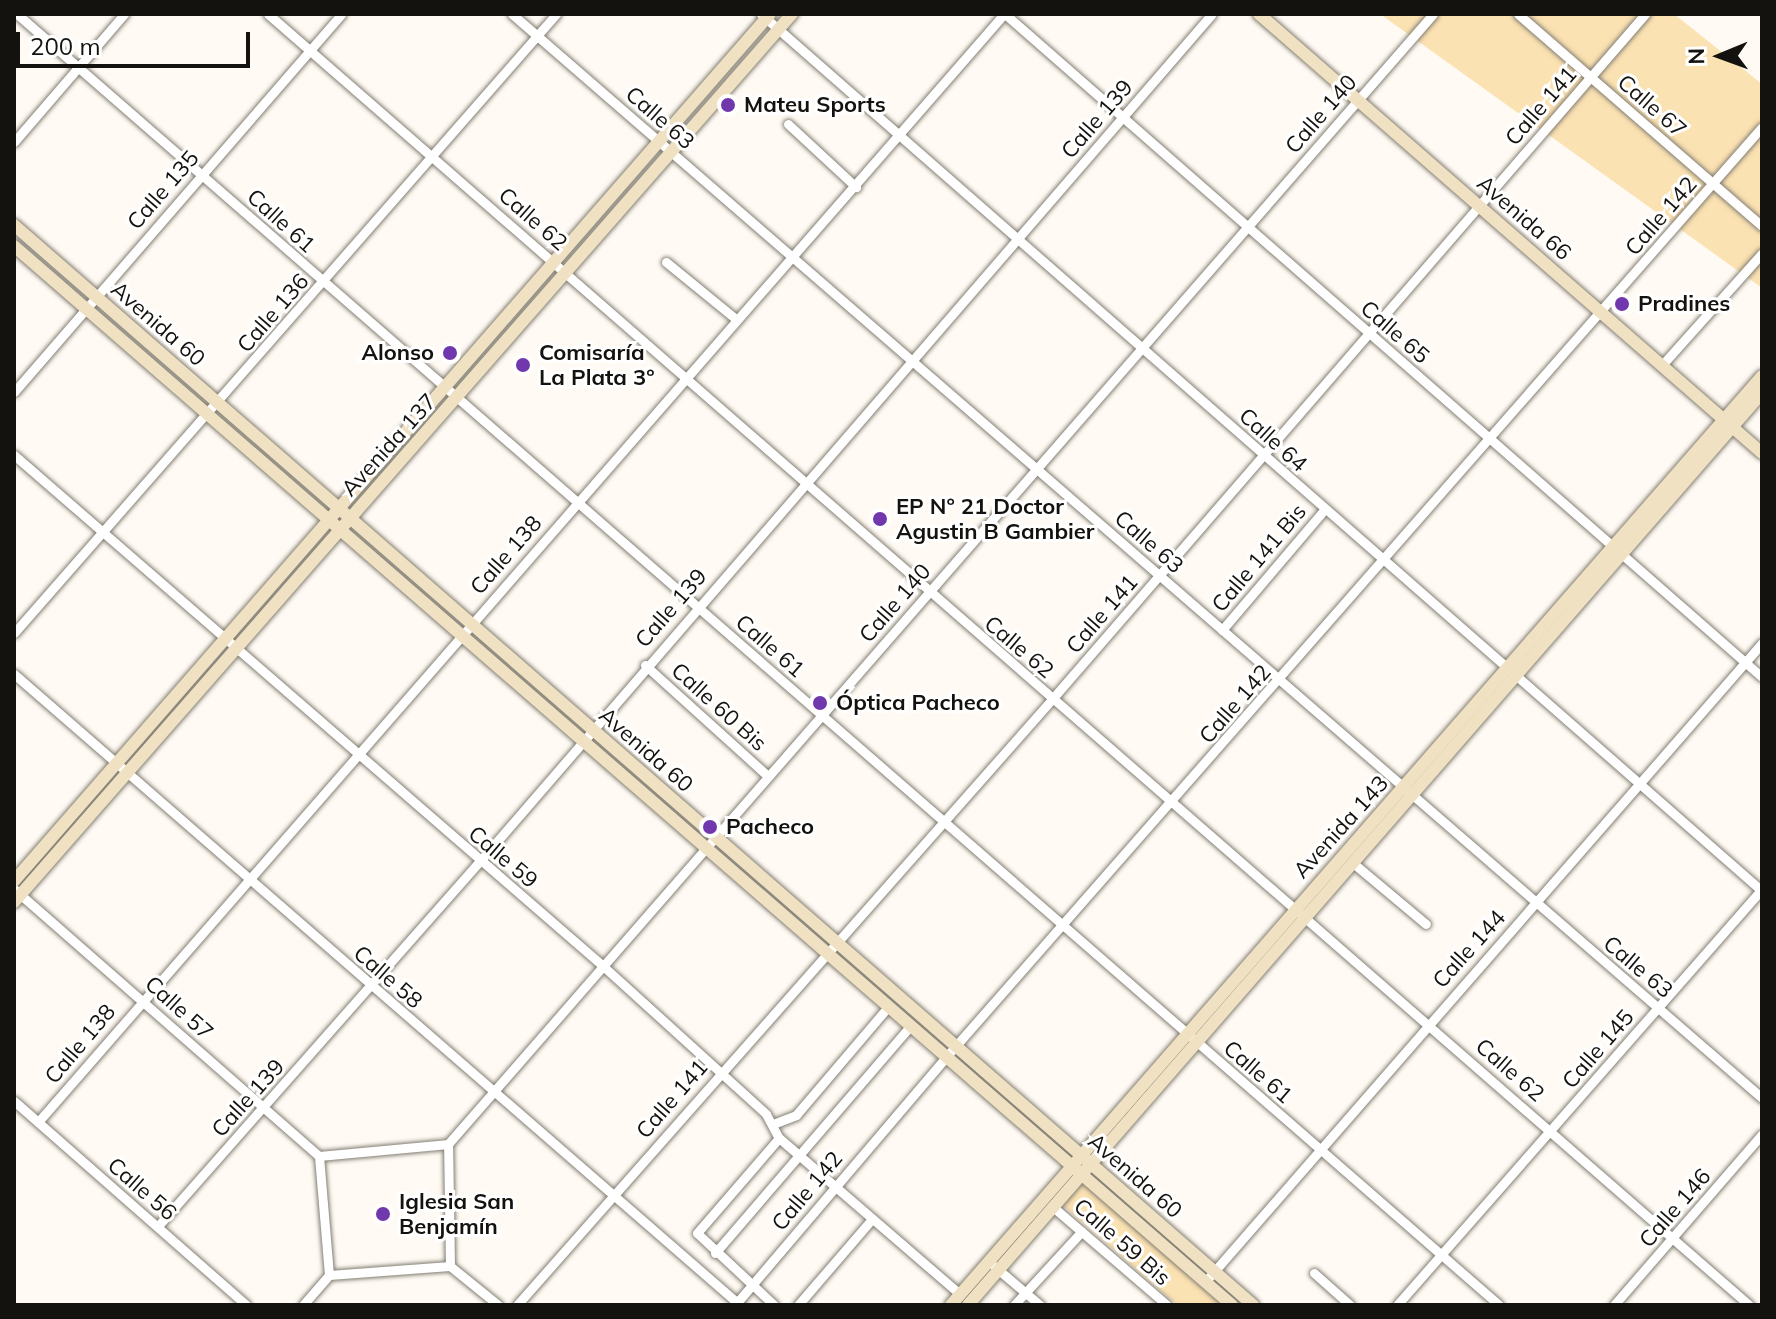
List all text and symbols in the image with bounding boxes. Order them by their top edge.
scale bar [20,16,254,66]
north arrow [1680,16,1760,96]
text: 200 m [30,31,101,61]
text: N [1682,48,1710,65]
street label: Calle 141 [1500,61,1582,151]
street label: Calle 140 [1280,69,1362,159]
street label: Calle 67 [1612,69,1692,143]
street label: Calle 139 [1056,74,1138,164]
street label: Calle 63 [620,81,700,155]
place label: Mateu Sports [744,92,886,118]
marker: Mateu Sports [719,96,737,114]
street label: Calle 135 [122,145,204,235]
street label: Avenida 66 [1472,170,1576,266]
street label: Calle 142 [1620,171,1702,261]
street label: Calle 62 [493,182,573,256]
street label: Calle 61 [242,184,320,258]
street label: Calle 136 [232,268,314,358]
street label: Avenida 60 [106,276,210,372]
place label: Pradines [1638,291,1730,317]
street label: Calle 65 [1355,295,1435,369]
marker: Pradines [1613,295,1631,313]
place label: Comisaría La Plata 3° [539,339,655,390]
place label: Alonso [361,340,434,366]
marker: Alonso [441,344,459,362]
marker: Comisaría La Plata 3° [514,356,532,374]
street label: Avenida 137 [336,388,442,502]
street label: Calle 64 [1234,403,1312,477]
place label: EP N° 21 Doctor Agustin B Gambier [896,493,1094,544]
street label: Calle 141 Bis [1206,499,1312,617]
street label: Calle 63 [1109,505,1189,579]
street label: Calle 138 [465,510,547,600]
marker: EP N° 21 Doctor Agustin B Gambier [871,510,889,528]
street label: Calle 140 [854,558,936,648]
street label: Calle 139 [630,563,712,653]
street label: Calle 141 [1061,569,1143,659]
street label: Calle 61 [730,609,810,683]
street label: Calle 62 [979,610,1059,684]
street label: Calle 60 Bis [666,657,772,757]
street label: Calle 142 [1194,659,1276,749]
place label: Óptica Pacheco [836,690,1000,716]
marker: Óptica Pacheco [811,694,829,712]
street label: Avenida 60 [594,702,698,798]
street label: Avenida 143 [1288,770,1394,884]
place label: Pacheco [726,814,814,840]
marker: Pacheco [701,818,719,836]
street label: Calle 59 [463,820,543,894]
street label: Calle 144 [1427,905,1511,993]
street label: Calle 63 [1598,930,1678,1004]
street label: Calle 58 [348,940,428,1014]
street label: Calle 57 [140,971,218,1045]
street label: Calle 138 [39,999,121,1089]
street label: Calle 145 [1557,1004,1639,1094]
street label: Calle 62 [1470,1033,1550,1107]
street label: Calle 61 [1218,1035,1298,1109]
street label: Calle 139 [206,1054,290,1142]
street label: Calle 141 [631,1054,713,1144]
street label: Avenida 60 [1083,1128,1187,1224]
street label: Calle 142 [766,1146,848,1236]
street label: Calle 56 [102,1152,182,1226]
street label: Calle 146 [1634,1163,1716,1253]
place label: Iglesia San Benjamín [399,1188,514,1240]
street label: Calle 59 Bis [1068,1193,1176,1291]
marker: Iglesia San Benjamín [374,1205,392,1223]

